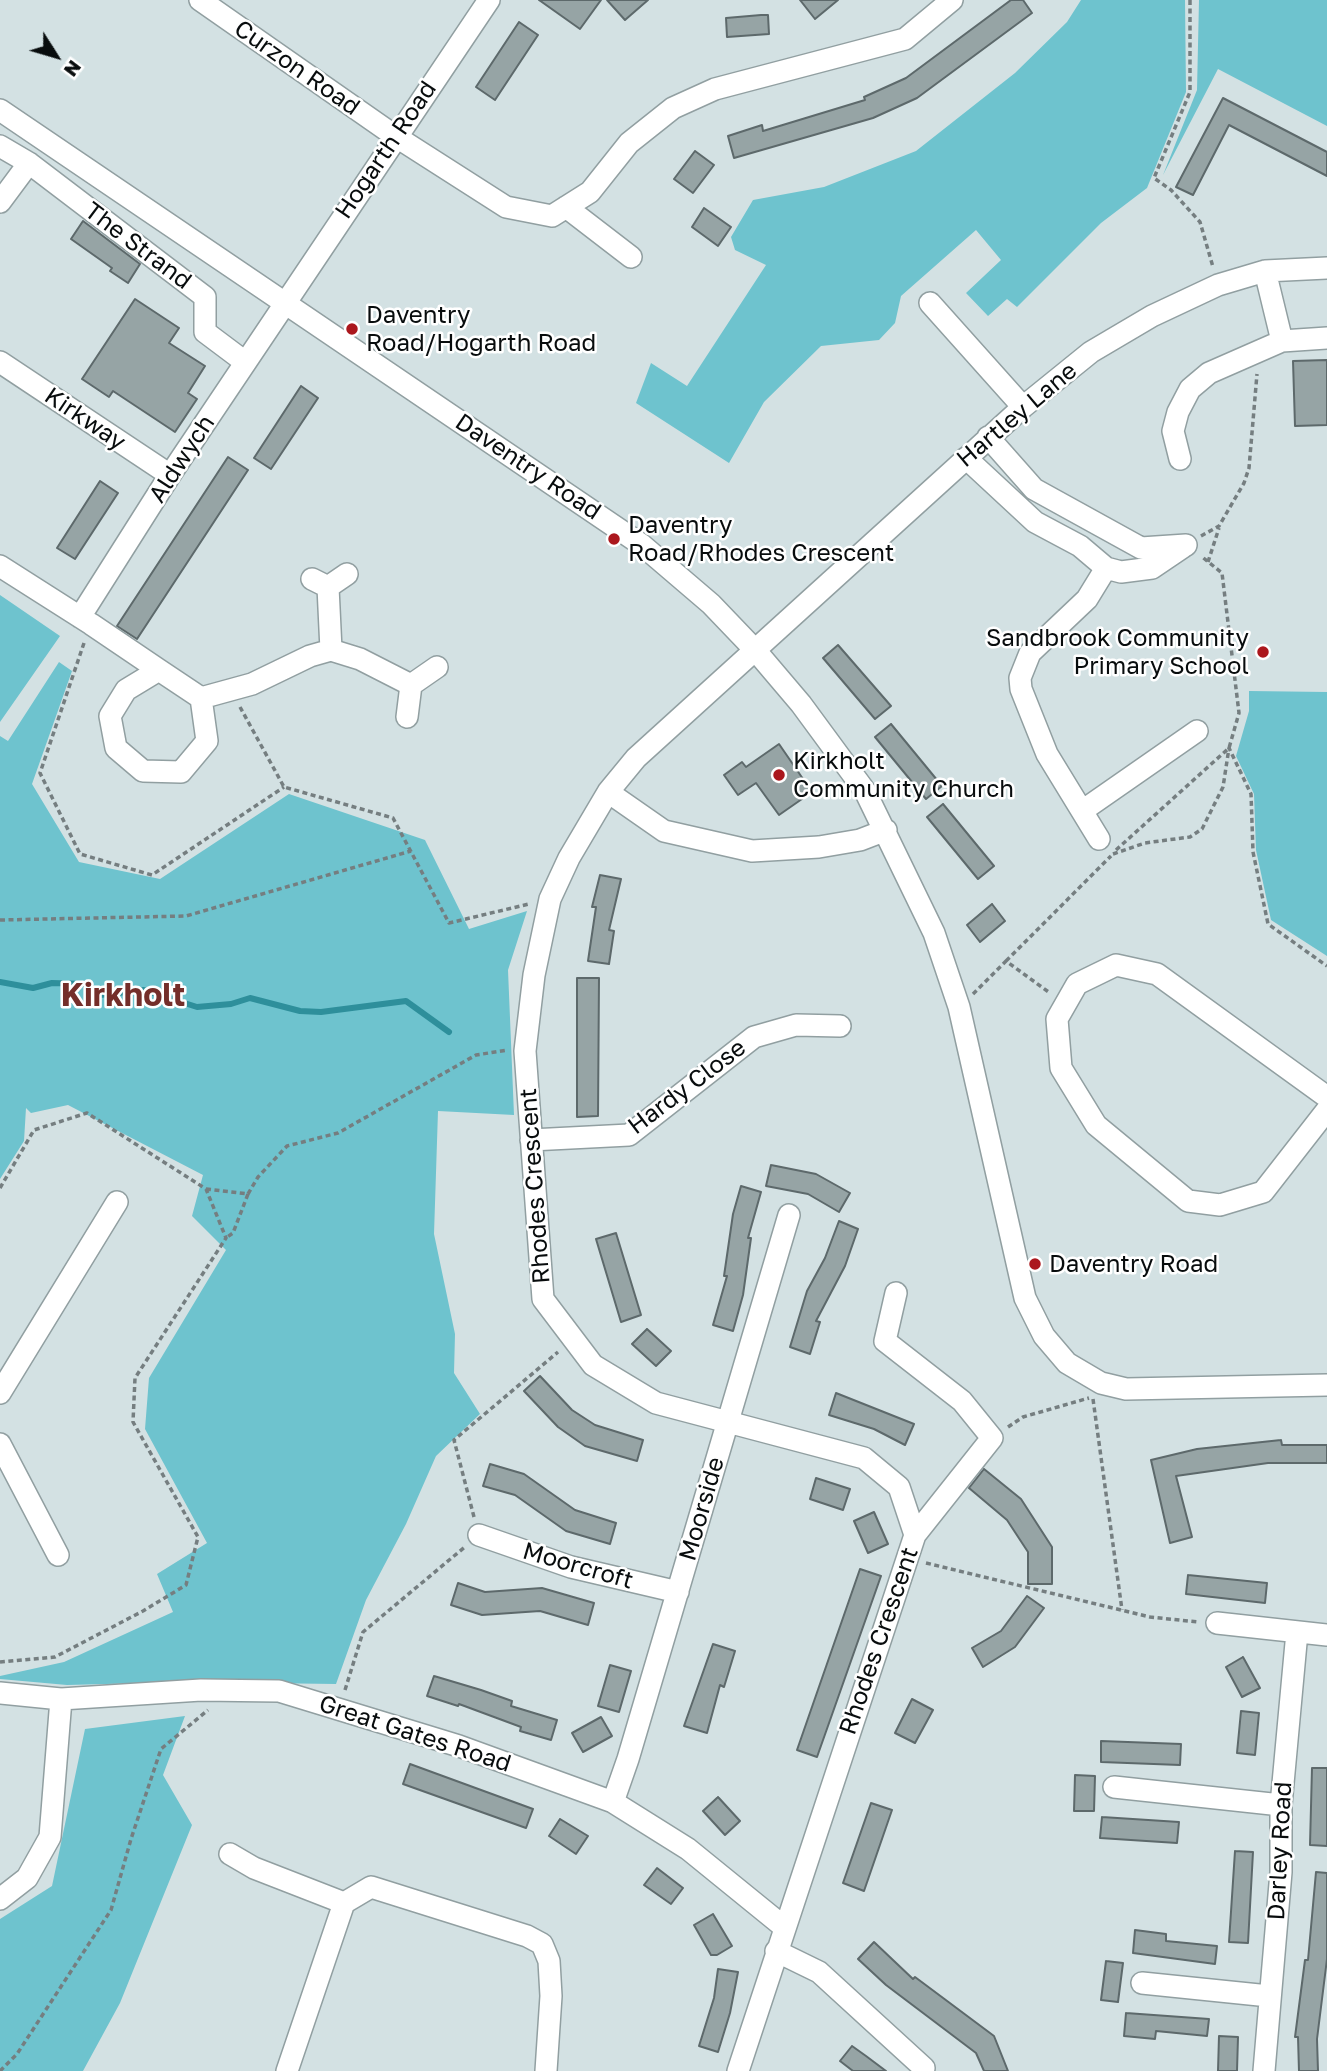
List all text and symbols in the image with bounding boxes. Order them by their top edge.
street label: Curzon Road [229,14,365,122]
north arrow [21,21,91,91]
text: N [60,56,87,82]
street label: Hogarth Road [329,76,443,224]
street label: The Strand [79,197,197,295]
place label: Daventry Road/Hogarth Road [366,301,596,357]
marker: Daventry Road/Hogarth Road [344,321,360,337]
street label: Hartley Lane [951,356,1083,474]
street label: Kirkway [39,381,131,457]
street label: Daventry Road [450,408,606,526]
street label: Aldwych [143,410,221,508]
place label: Daventry Road/Rhodes Crescent [628,511,894,567]
marker: Daventry Road/Rhodes Crescent [606,531,622,547]
place label: Sandbrook Community Primary School [986,624,1249,680]
marker: Sandbrook Community Primary School [1255,644,1271,660]
place label: Kirkholt Community Church [793,747,1014,803]
marker: Kirkholt Community Church [771,767,787,783]
district label: Kirkholt [61,977,185,1015]
street label: Hardy Close [622,1033,752,1141]
street label: Rhodes Crescent [514,1087,556,1285]
place label: Daventry Road [1049,1250,1218,1278]
marker: Daventry Road [1027,1256,1043,1272]
street label: Moorside [673,1454,731,1564]
street label: Moorcroft [519,1537,637,1595]
street label: Rhodes Crescent [833,1544,925,1738]
street label: Great Gates Road [315,1689,515,1779]
street label: Darley Road [1262,1781,1298,1921]

